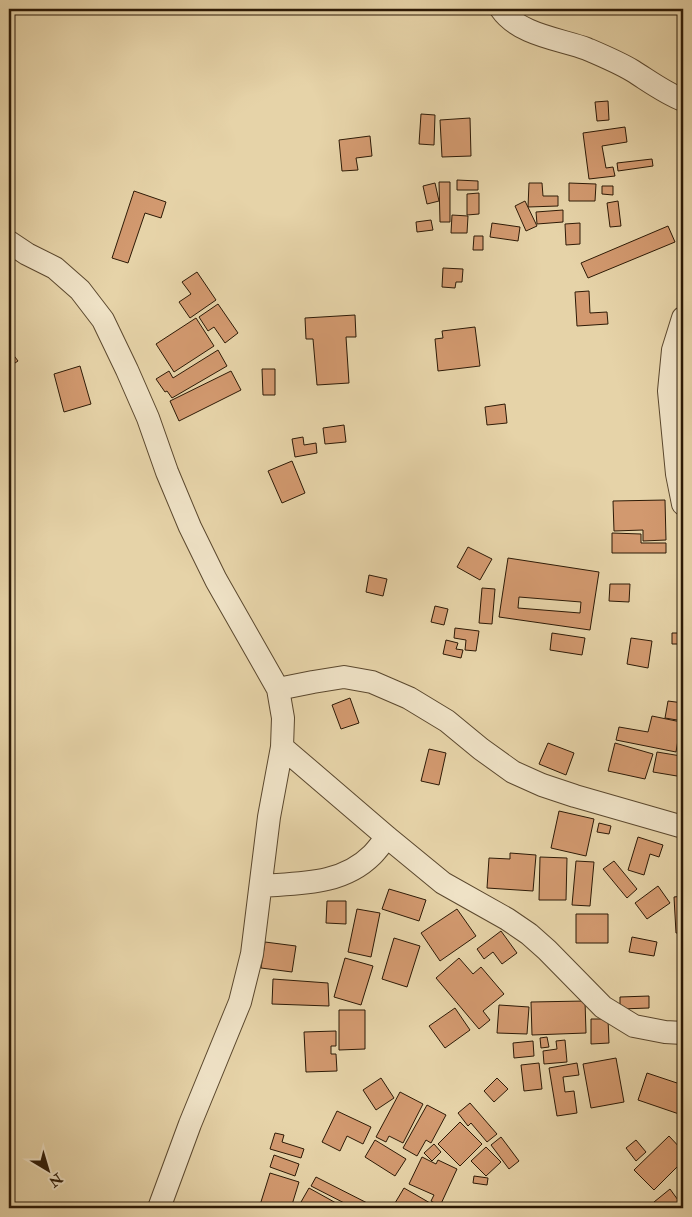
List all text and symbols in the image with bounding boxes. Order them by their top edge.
north arrow [22,1144,72,1194]
text: N [45,1169,67,1191]

